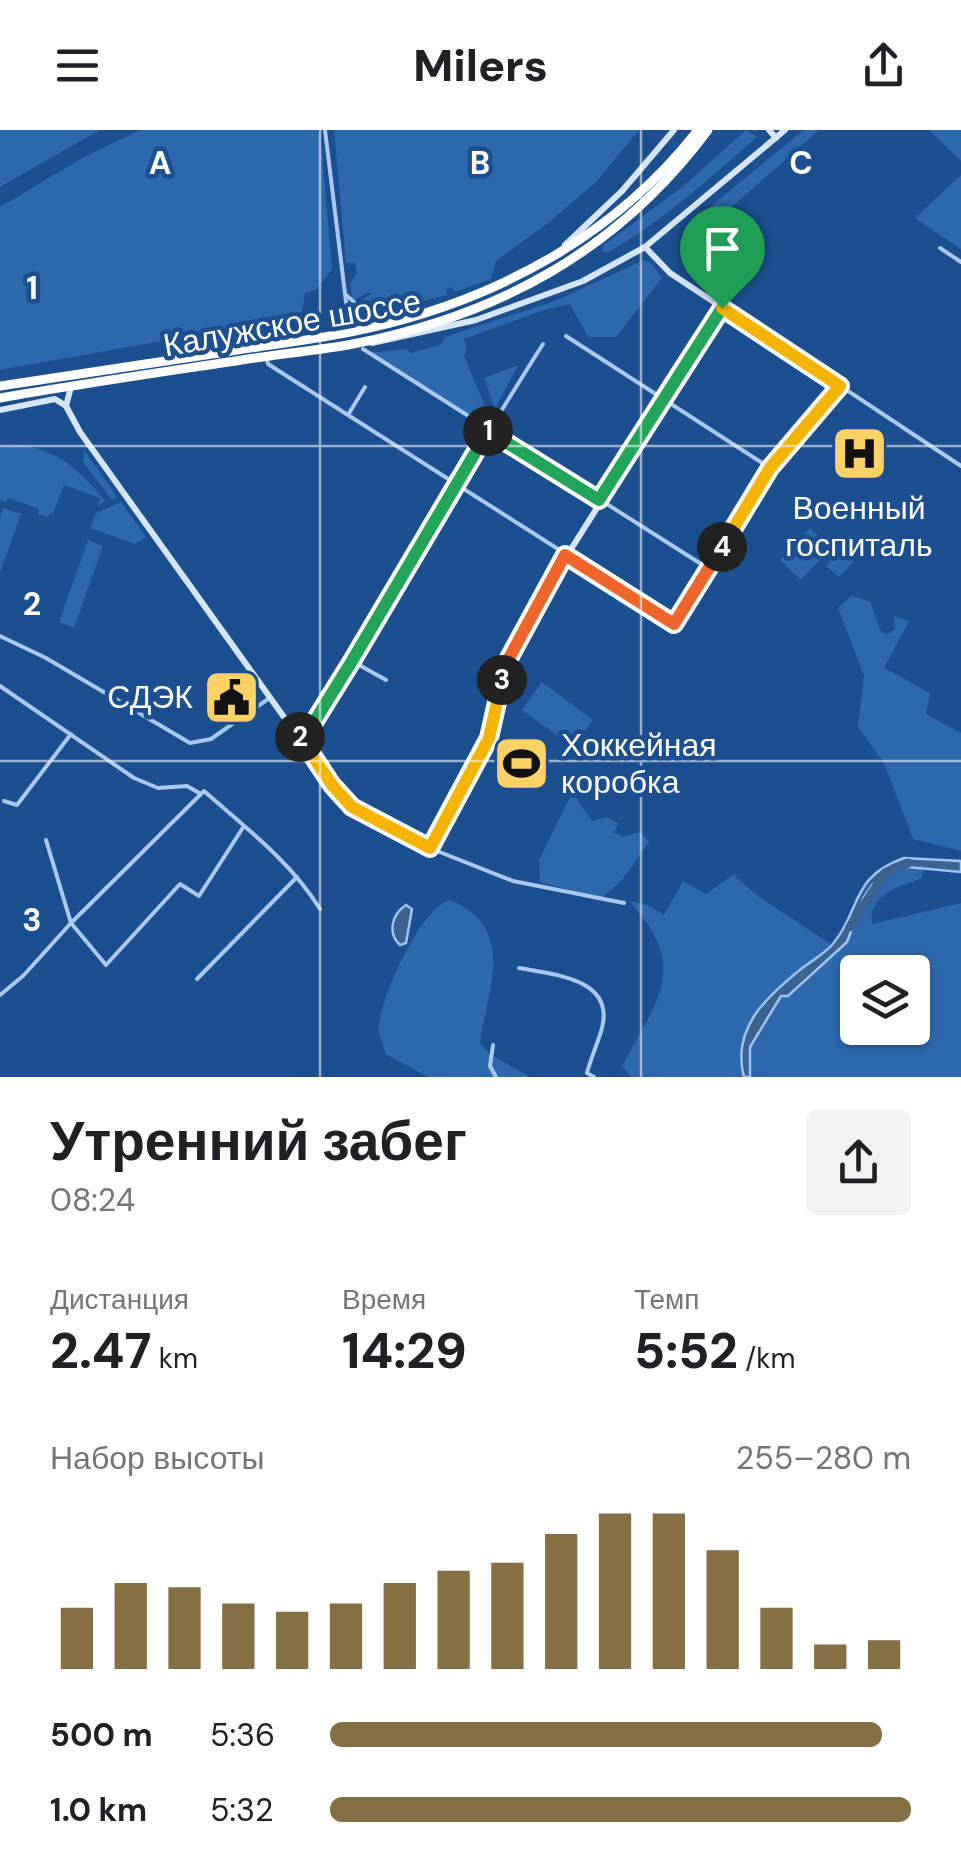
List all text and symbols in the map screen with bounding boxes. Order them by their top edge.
text: Milers [413,36,548,95]
icon: menu [50,38,105,93]
icon: share [856,38,911,93]
text: A [149,142,171,184]
text: B [470,142,490,184]
text: C [789,142,813,184]
pin [680,206,765,309]
icon: arrive [695,221,750,276]
text: 1 [26,267,38,309]
street label: Калужское шоссе [160,280,424,366]
pin: 1 [463,406,513,456]
text: 1 [483,412,493,449]
hospital icon: Военный госпиталь [829,424,889,484]
place label: Военный госпиталь [785,487,933,566]
pin: 4 [697,522,747,572]
text: 4 [713,528,731,565]
text: 2 [23,583,41,625]
pin: 3 [477,655,527,705]
text: 3 [494,661,510,698]
public building icon: СДЭК [202,667,262,727]
place label: СДЭК [107,676,193,718]
pin: 2 [275,712,325,762]
text: 2 [292,718,308,755]
place label: Хоккейная коробка [561,724,717,803]
sports icon: Хоккейная коробка [492,733,552,793]
text: 3 [22,899,42,941]
map controls [840,955,930,1045]
button: layers [840,955,930,1045]
text: Утренний забег [50,1105,467,1177]
button: share [806,1110,911,1215]
text: 08:24 [50,1179,135,1221]
text: Дистанция [50,1281,189,1318]
text: Время [342,1281,426,1318]
text: Темп [634,1281,700,1318]
text: 2.47 [50,1318,151,1384]
text: 14:29 [342,1318,467,1384]
text: 5:52 [634,1318,738,1384]
text: km [151,1340,198,1377]
text: /km [738,1340,795,1377]
text: Набор высоты [50,1437,264,1479]
text: 255–280 m [736,1437,911,1479]
text: 500 m [50,1714,153,1756]
text: 5:36 [210,1714,275,1756]
text: 1.0 km [50,1789,147,1831]
text: 5:32 [210,1789,273,1831]

